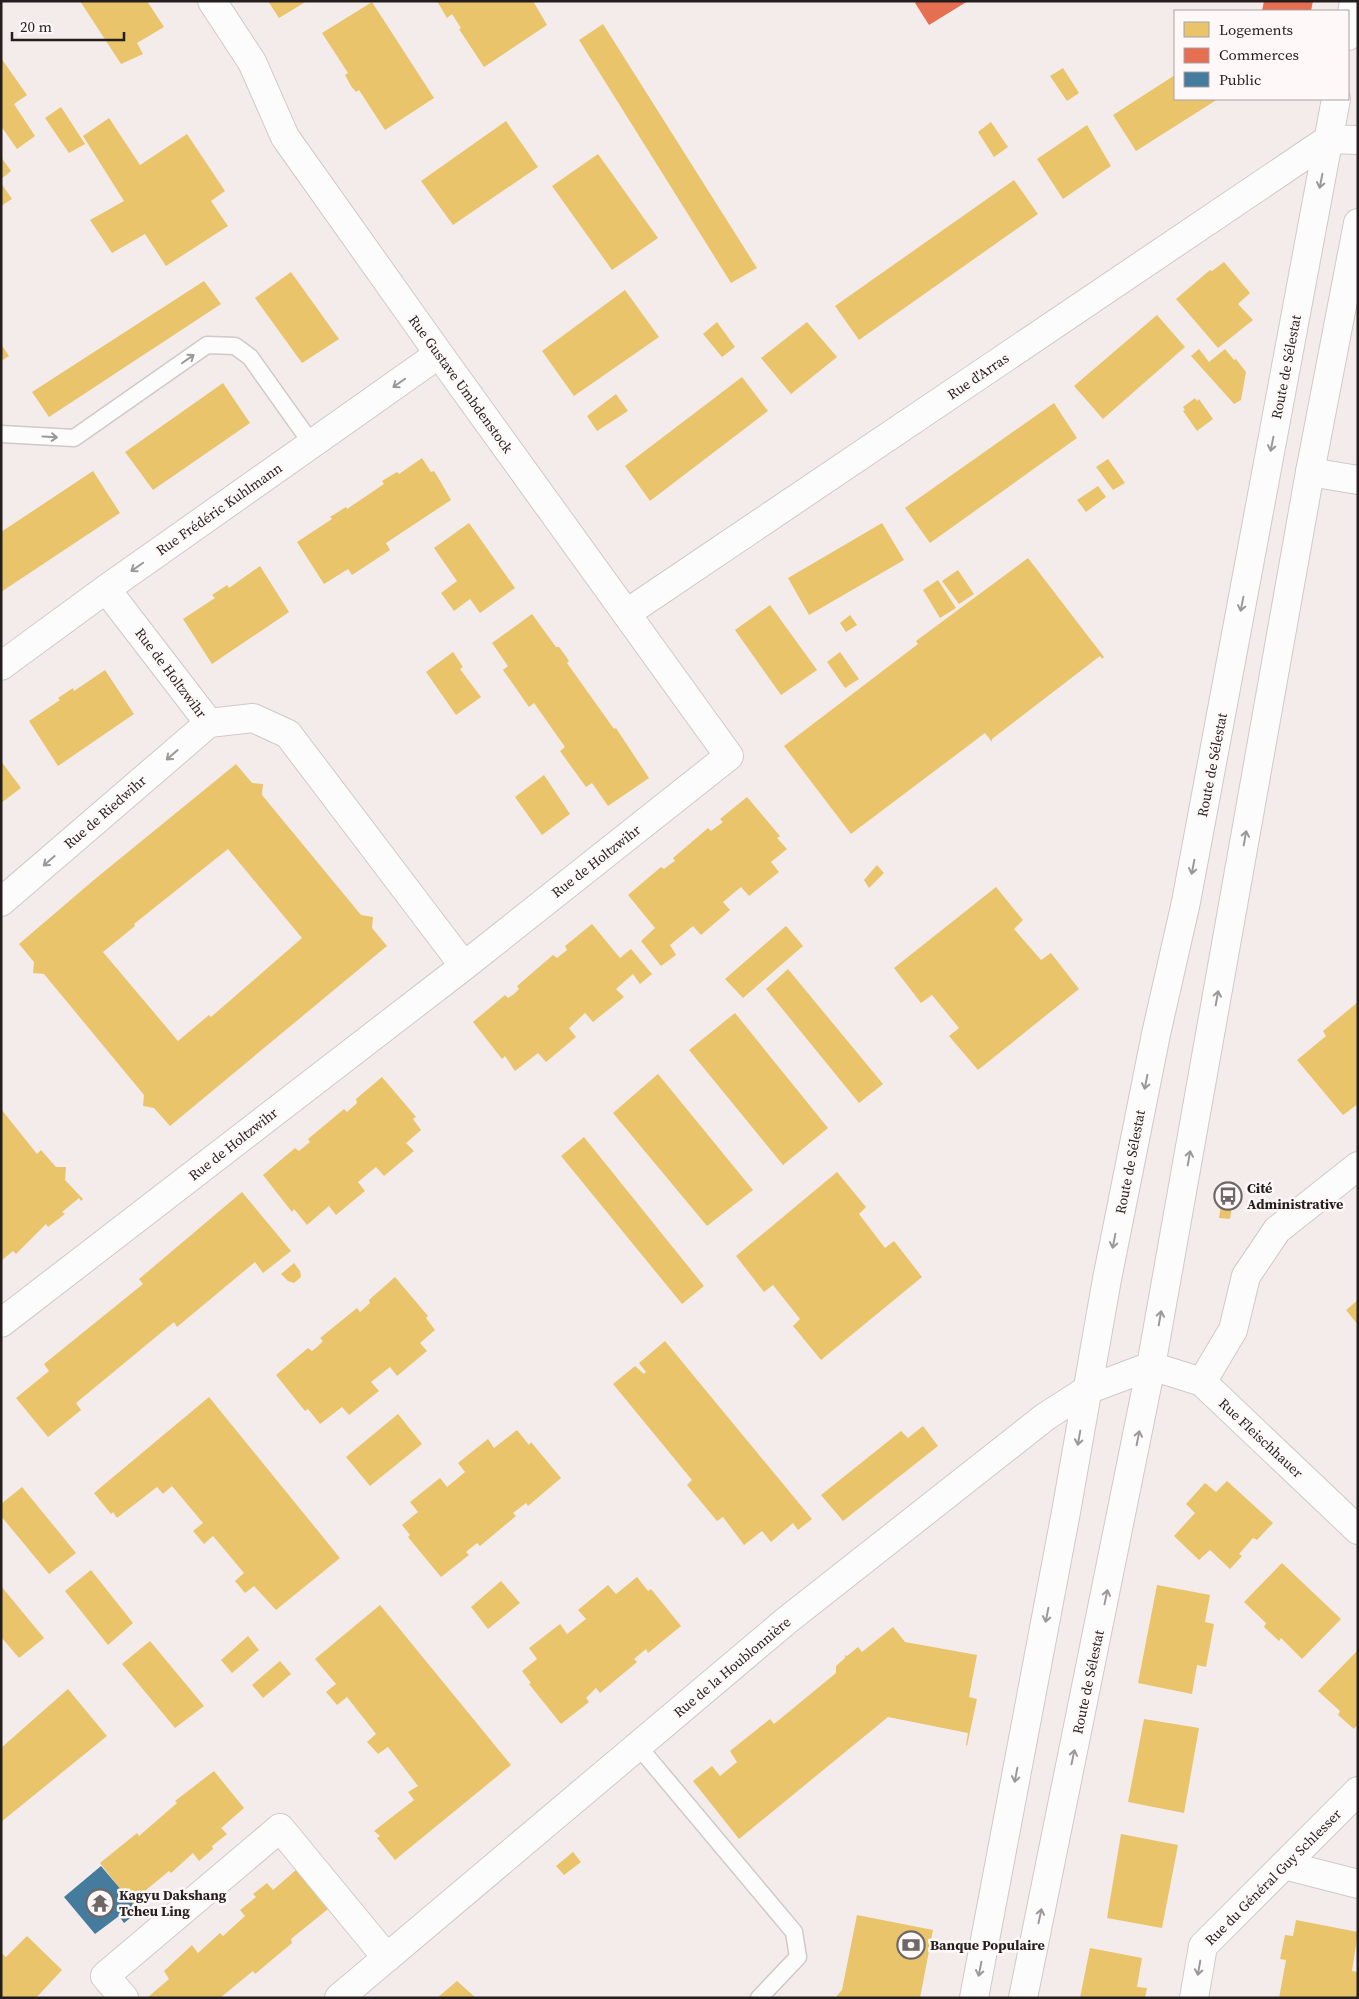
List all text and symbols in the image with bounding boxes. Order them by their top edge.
scale bar [12,10,125,42]
legend [1174,10,1349,100]
text: 20 m [20,16,52,37]
text: Logements [1219,19,1293,40]
text: Commerces [1219,44,1299,65]
text: Public [1219,69,1261,90]
one-way arrow [1316,173,1325,189]
street label: Rue Gustave Umbdenstock [404,311,518,457]
street label: Route de Sélestat [1266,313,1306,421]
street label: Rue d'Arras [943,348,1013,404]
one-way arrow [180,354,194,364]
one-way arrow [392,378,406,388]
one-way arrow [42,432,58,441]
one-way arrow [1266,436,1276,452]
street label: Rue Frédéric Kuhlmann [152,458,287,560]
one-way arrow [131,562,145,572]
one-way arrow [1237,595,1246,611]
street label: Rue de Holtzwihr [130,624,212,722]
street label: Route de Sélestat [1192,711,1232,819]
one-way arrow [166,749,179,760]
street label: Rue de Riedwihr [60,771,151,853]
street label: Rue de Holtzwihr [547,820,645,902]
one-way arrow [1241,830,1251,846]
one-way arrow [43,855,56,866]
one-way arrow [1187,858,1197,874]
one-way arrow [1212,991,1222,1007]
one-way arrow [1141,1074,1150,1090]
street label: Rue de Holtzwihr [184,1103,282,1185]
street label: Route de Sélestat [1110,1108,1150,1216]
one-way arrow [1184,1151,1194,1167]
place label: Cité Administrative [1247,1178,1343,1214]
bus stop icon: Cité Administrative [1213,1181,1243,1211]
one-way arrow [1109,1233,1118,1249]
one-way arrow [1156,1311,1166,1327]
street label: Rue Fleischhauer [1214,1394,1308,1482]
one-way arrow [1073,1430,1083,1446]
one-way arrow [1133,1430,1143,1446]
one-way arrow [1102,1590,1111,1606]
one-way arrow [1041,1607,1051,1623]
street label: Rue de la Houblonnière [669,1612,795,1722]
street label: Route de Sélestat [1067,1628,1109,1736]
one-way arrow [1069,1749,1078,1765]
one-way arrow [1011,1766,1021,1782]
street label: Rue du Général Guy Schlesser [1200,1804,1346,1950]
place label: Kagyu Dakshang Tcheu Ling [119,1885,227,1921]
temple icon: Kagyu Dakshang Tcheu Ling [85,1888,115,1918]
one-way arrow [1036,1908,1045,1924]
bank icon: Banque Populaire [896,1930,926,1960]
place label: Banque Populaire [930,1935,1045,1955]
one-way arrow [974,1960,984,1976]
one-way arrow [1193,1960,1203,1976]

